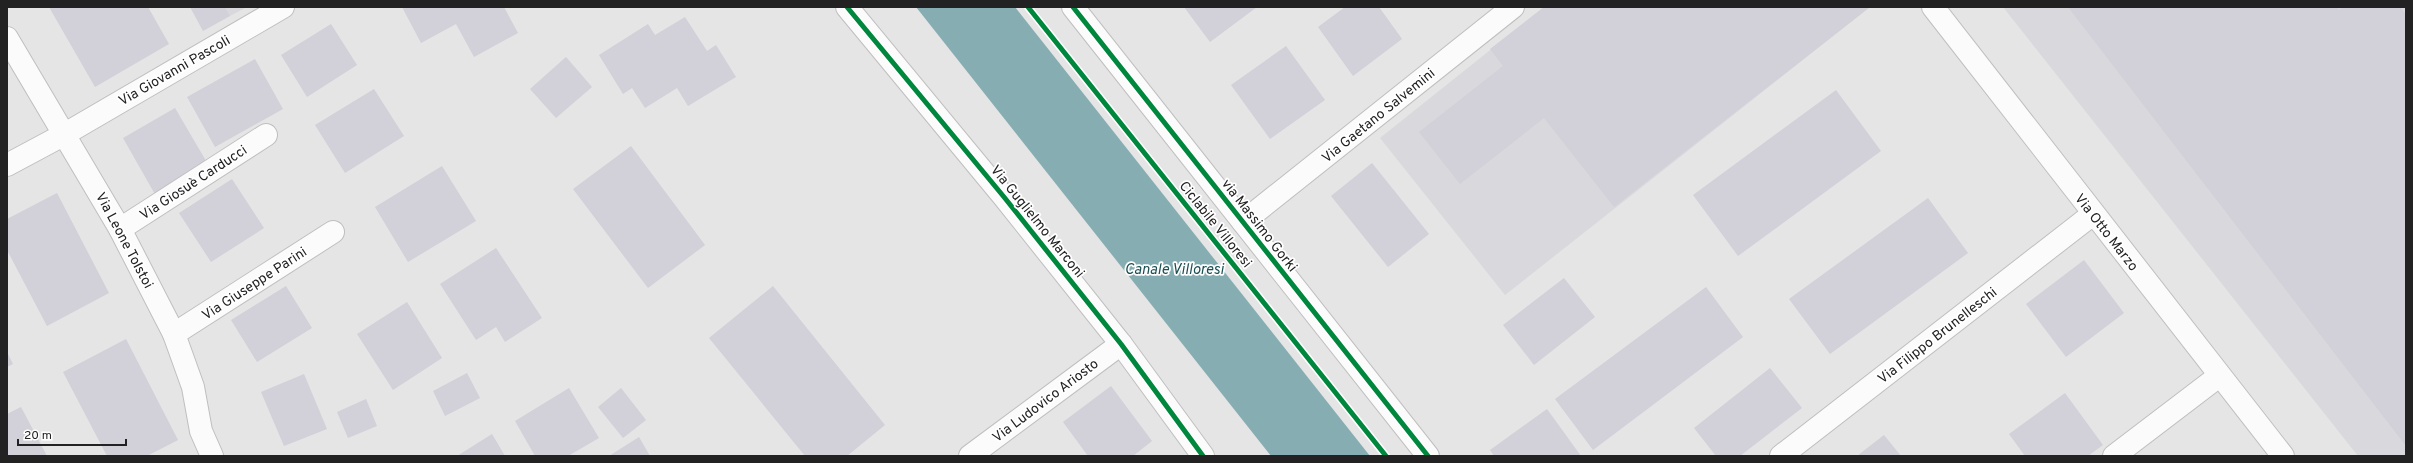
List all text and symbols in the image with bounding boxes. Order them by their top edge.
street label: Via Giovanni Pascoli [116,32,234,110]
street label: Via Gaetano Salvemini [1319,65,1439,167]
street label: Via Giosuè Carducci [137,142,251,224]
street label: Via Guglielmo Marconi [986,162,1088,282]
street label: via Massimo Gorki [1217,176,1300,276]
street label: Ciclabile Villoresi [1175,178,1255,272]
street label: Via Leone Tolstoi [91,190,156,292]
street label: Via Otto Marzo [2070,191,2141,275]
street label: Via Giuseppe Parini [199,244,311,325]
water label: Canale Villoresi [1124,261,1225,280]
street label: Via Filippo Brunelleschi [1875,284,2001,388]
street label: Via Ludovico Ariosto [989,356,1102,447]
scale bar [18,421,126,447]
text: 20 m [24,428,52,444]

